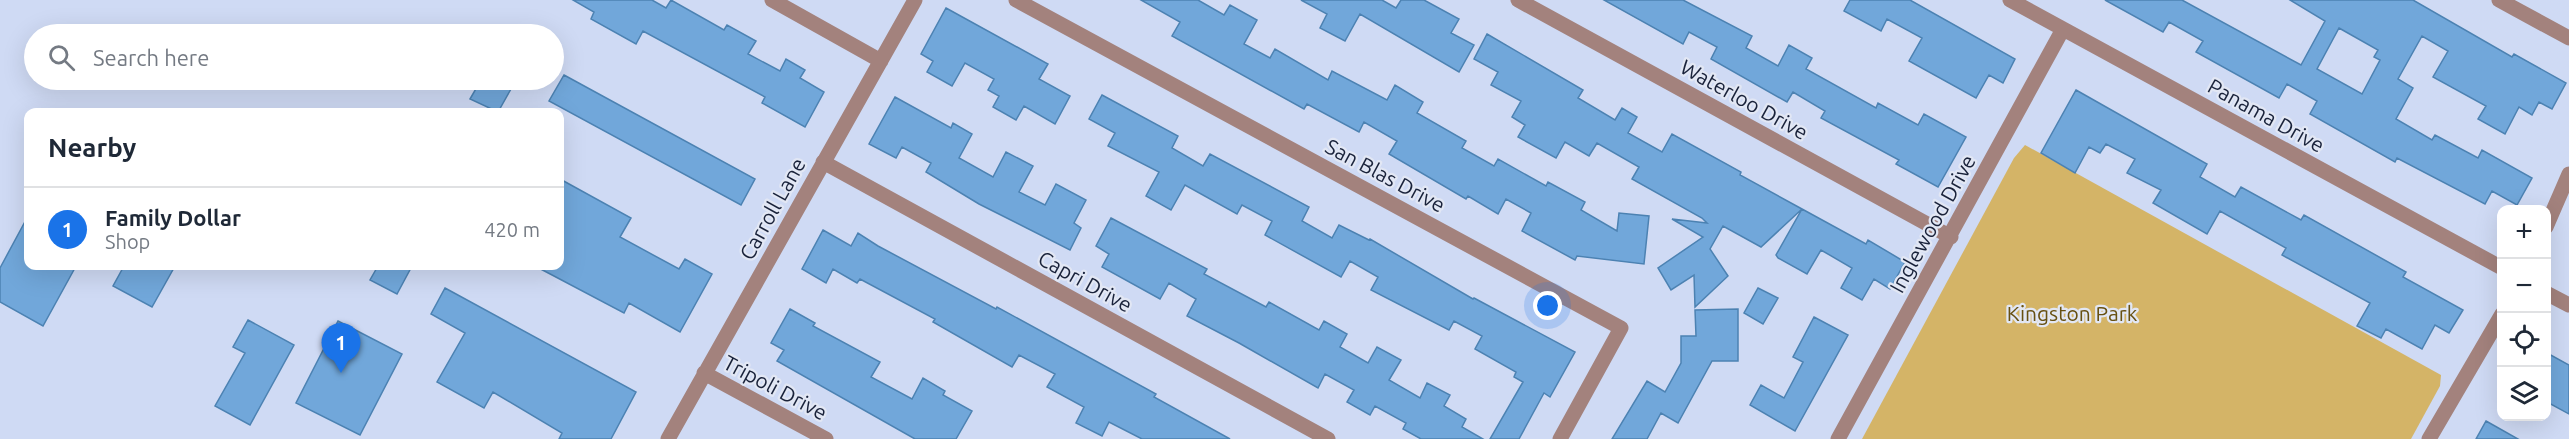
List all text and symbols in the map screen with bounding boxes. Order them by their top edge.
search box [24,24,564,90]
icon: search [45,41,78,74]
text: Search here [93,45,209,70]
street label: Waterloo Drive [1677,54,1812,144]
street label: Panama Drive [2204,73,2329,157]
text: Nearby [48,133,136,162]
street label: San Blas Drive [1322,134,1449,217]
street label: Inglewood Drive [1884,150,1980,297]
street label: Carroll Lane [734,153,810,264]
text: Family Dollar [105,205,241,230]
map controls [2497,205,2551,421]
button: + [2497,205,2551,259]
text: 1 [62,218,73,241]
text: 420 m [484,218,540,241]
text: Shop [105,230,150,253]
street label: Capri Drive [1034,246,1137,317]
button: − [2497,259,2551,313]
your location [1533,291,1562,320]
park label: Kingston Park [2007,301,2138,325]
button: locate [2497,313,2551,367]
pin: 1 [322,324,360,373]
street label: Tripoli Drive [720,350,831,424]
button: layers [2497,367,2551,421]

